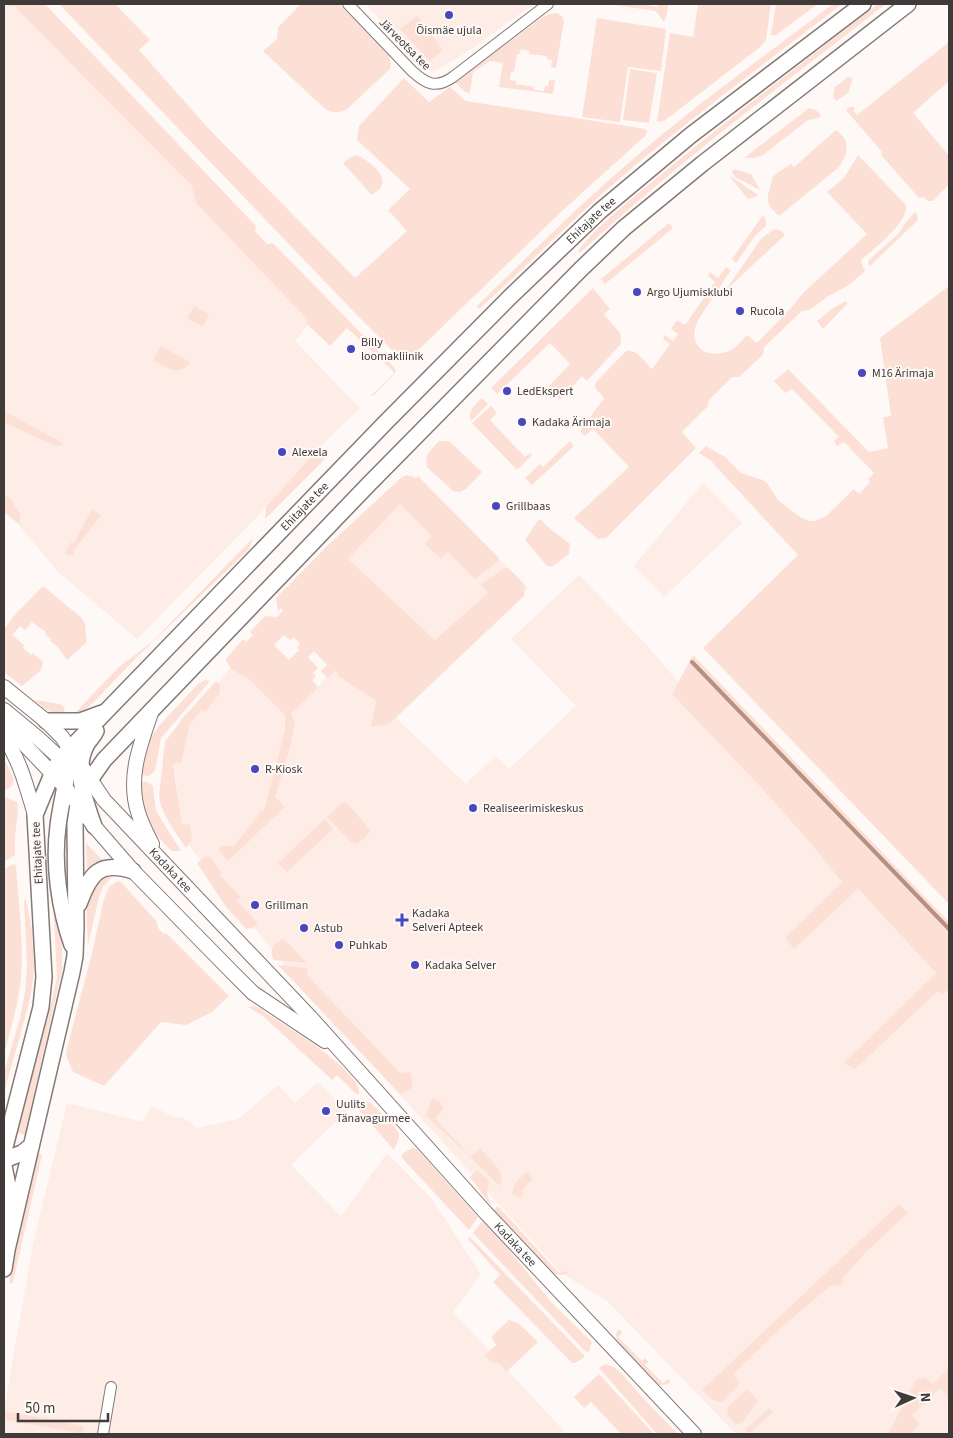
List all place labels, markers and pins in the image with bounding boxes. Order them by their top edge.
marker: Õismäe ujula [443,9,455,21]
place label: Õismäe ujula [416,22,482,39]
place label: Argo Ujumisklubi [647,284,733,301]
marker: Argo Ujumisklubi [631,286,643,298]
place label: Rucola [750,303,784,320]
marker: Rucola [734,305,746,317]
place label: Billy loomakliinik [361,334,423,365]
marker: Billy loomakliinik [345,343,357,355]
place label: M16 Ärimaja [872,365,934,382]
marker: M16 Ärimaja [856,367,868,379]
place label: LedEkspert [517,383,573,400]
marker: LedEkspert [501,385,513,397]
place label: Kadaka Ärimaja [532,414,611,431]
marker: Kadaka Ärimaja [516,416,528,428]
place label: Alexela [292,444,328,461]
marker: Alexela [276,446,288,458]
place label: Grillbaas [506,498,550,515]
marker: Grillbaas [490,500,502,512]
place label: R-Kiosk [265,761,303,778]
marker: R-Kiosk [249,763,261,775]
place label: Realiseerimiskeskus [483,800,584,817]
marker: Realiseerimiskeskus [467,802,479,814]
place label: Grillman [265,897,308,914]
marker: Grillman [249,899,261,911]
place label: Kadaka Selveri Apteek [412,905,483,936]
marker: Kadaka Selveri Apteek [396,914,408,926]
place label: Astub [314,920,343,937]
marker: Astub [298,922,310,934]
place label: Puhkab [349,937,388,954]
marker: Puhkab [333,939,345,951]
place label: Kadaka Selver [425,957,497,974]
marker: Kadaka Selver [409,959,421,971]
place label: Uulits Tänavagurmee [336,1096,410,1127]
marker: Uulits Tänavagurmee [320,1105,332,1117]

